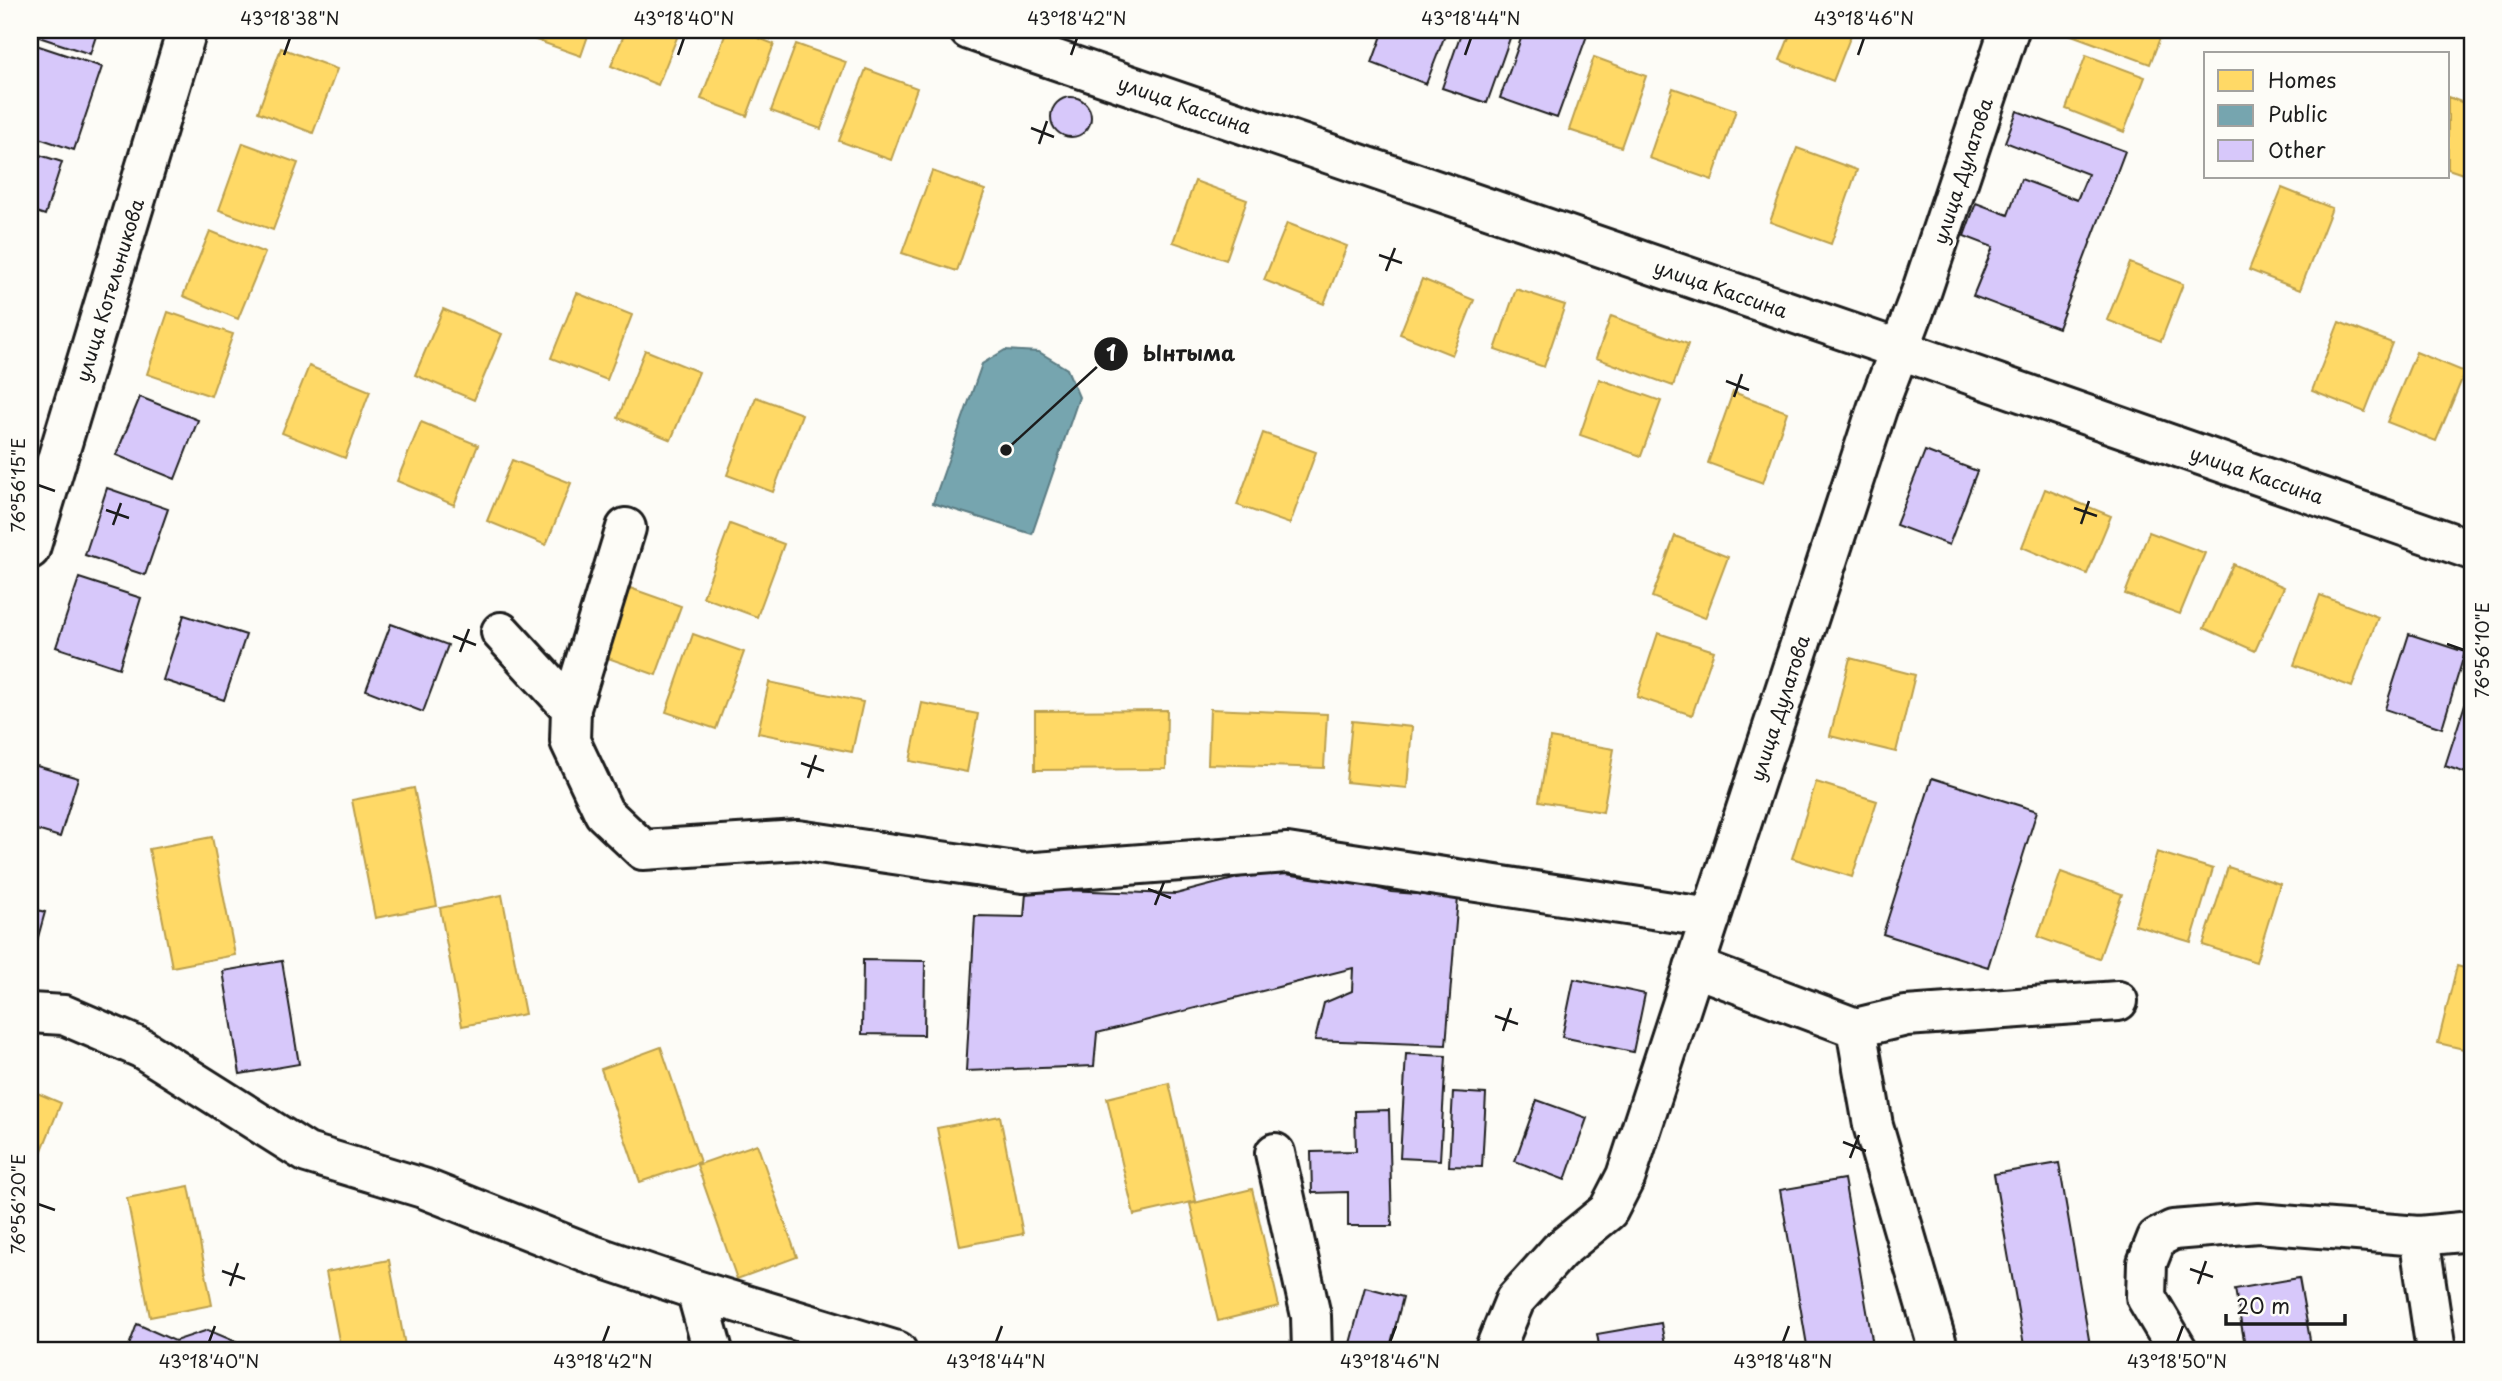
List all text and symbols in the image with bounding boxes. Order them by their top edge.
text: 43°18'38"N [240,4,340,31]
text: 43°18'40"N [634,4,734,31]
text: 43°18'42"N [1027,4,1127,31]
text: 43°18'44"N [1421,4,1521,31]
text: 43°18'46"N [1814,4,1914,31]
legend [2204,52,2450,178]
text: Homes [2268,63,2336,95]
street label: улица Кассина [1114,68,1256,140]
street label: улица Дулатова [1925,94,1999,248]
text: Public [2268,97,2328,129]
text: Other [2268,133,2326,165]
street label: улица Котельникова [68,195,150,385]
street label: улица Кассина [1650,252,1792,324]
callout: Ынтыма [1093,333,1249,375]
text: 1 [1106,336,1116,368]
text: Ынтыма [1143,336,1236,368]
text: 76°56'15"E [4,438,31,532]
street label: улица Кассина [2186,438,2328,510]
text: 76°56'10"E [2468,602,2495,698]
street label: улица Дулатова [1742,631,1816,785]
text: 76°56'20"E [4,1154,31,1254]
scale bar [2226,1283,2344,1327]
text: 20 m [2236,1289,2290,1321]
text: 43°18'40"N [159,1347,259,1374]
text: 43°18'42"N [553,1347,653,1374]
text: 43°18'44"N [946,1347,1046,1374]
text: 43°18'46"N [1340,1347,1440,1374]
text: 43°18'48"N [1734,1347,1832,1374]
text: 43°18'50"N [2127,1347,2227,1374]

